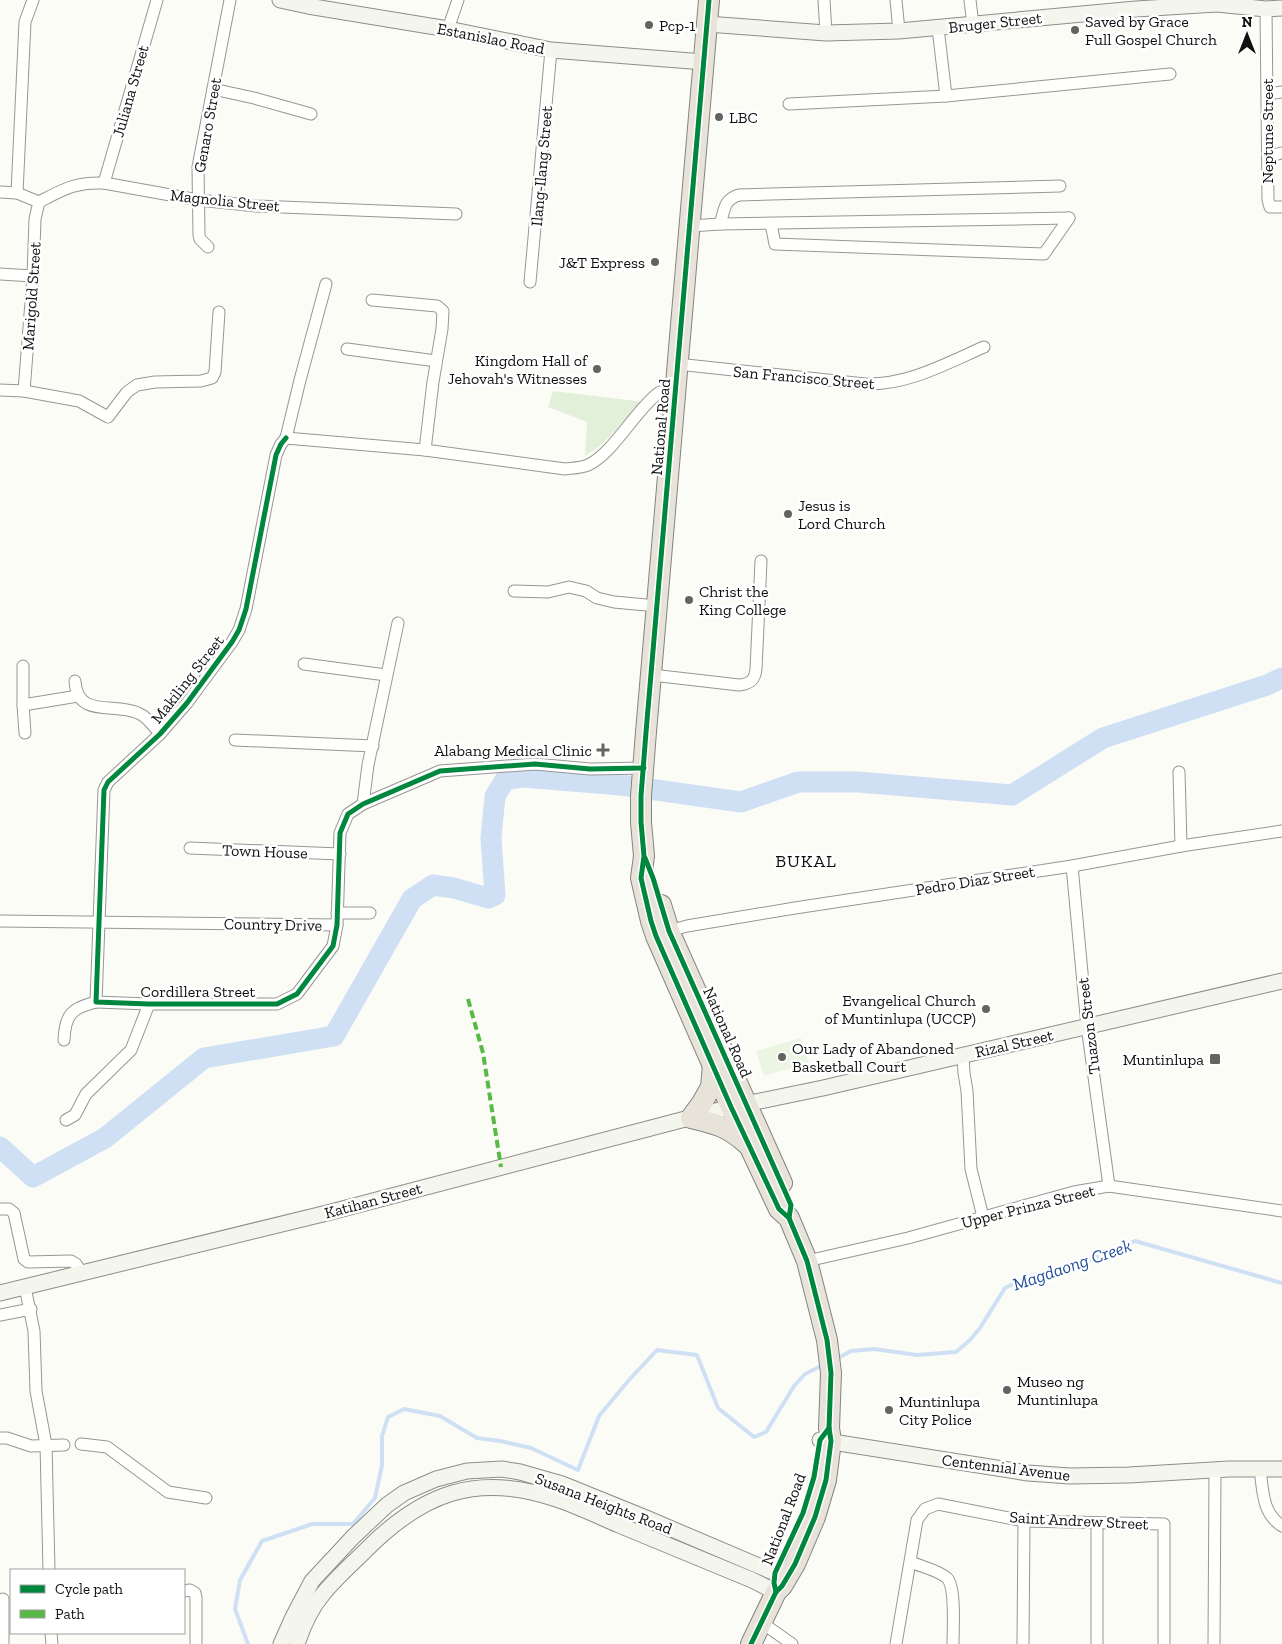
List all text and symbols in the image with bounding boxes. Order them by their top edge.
street label: Bruger Street [947,8,1043,37]
north arrow [1222,10,1272,60]
place label: Saved by Grace Full Gospel Church [1085,12,1217,49]
text: N [1242,14,1253,31]
place label: Pcp-1 [659,16,695,35]
street label: Estanislao Road [436,19,546,58]
marker: Pcp-1 [643,19,655,31]
marker: Saved by Grace Full Gospel Church [1069,24,1081,36]
street label: Juliana Street [108,43,153,139]
street label: Genaro Street [190,76,225,174]
street label: Neptune Street [1258,78,1277,184]
street label: Ilang-Ilang Street [527,105,556,227]
place label: LBC [729,108,758,127]
marker: LBC [713,111,725,123]
street label: Magnolia Street [169,185,281,216]
street label: Marigold Street [18,241,45,351]
place label: J&T Express [559,253,645,272]
marker: J&T Express [649,256,661,268]
place label: Kingdom Hall of Jehovah's Witnesses [448,351,589,388]
street label: San Francisco Street [732,362,876,393]
marker: Kingdom Hall of Jehovah's Witnesses [591,363,603,375]
street label: National Road [647,378,674,476]
place label: Jesus is Lord Church [798,496,885,533]
marker: Jesus is Lord Church [782,508,794,520]
place label: Christ the King College [699,582,786,619]
marker: Christ the King College [683,594,695,606]
street label: Makiling Street [147,631,228,727]
place label: Alabang Medical Clinic [434,741,592,760]
marker: Alabang Medical Clinic [596,743,610,757]
street label: Town House [222,841,308,862]
district label: BUKAL [775,850,837,872]
street label: Pedro Diaz Street [914,862,1036,899]
street label: Country Drive [224,914,322,935]
street label: Tuazon Street [1073,976,1104,1075]
street label: Cordillera Street [141,982,255,1001]
street label: National Road [699,984,756,1081]
place label: Evangelical Church of Muntinlupa (UCCP) [825,991,976,1028]
marker: Evangelical Church of Muntinlupa (UCCP) [980,1003,992,1015]
street label: Rizal Street [973,1025,1055,1062]
place label: Our Lady of Abandoned Basketball Court [792,1039,954,1076]
place label: Muntinlupa [1123,1050,1204,1069]
marker: Our Lady of Abandoned Basketball Court [776,1051,788,1063]
marker: Muntinlupa [1208,1052,1222,1066]
street label: Katihan Street [322,1178,424,1223]
street label: Upper Prinza Street [959,1181,1097,1232]
water label: Magdaong Creek [1010,1234,1134,1296]
place label: Museo ng Muntinlupa [1017,1372,1099,1409]
marker: Museo ng Muntinlupa [1001,1384,1013,1396]
place label: Muntinlupa City Police [899,1392,981,1429]
marker: Muntinlupa City Police [883,1404,895,1416]
street label: Centennial Avenue [941,1450,1071,1485]
street label: Susana Heights Road [533,1469,675,1538]
street label: National Road [757,1470,810,1568]
street label: Saint Andrew Street [1009,1507,1149,1534]
legend [10,1569,185,1634]
text: Cycle path [55,1580,124,1598]
text: Path [55,1605,85,1623]

